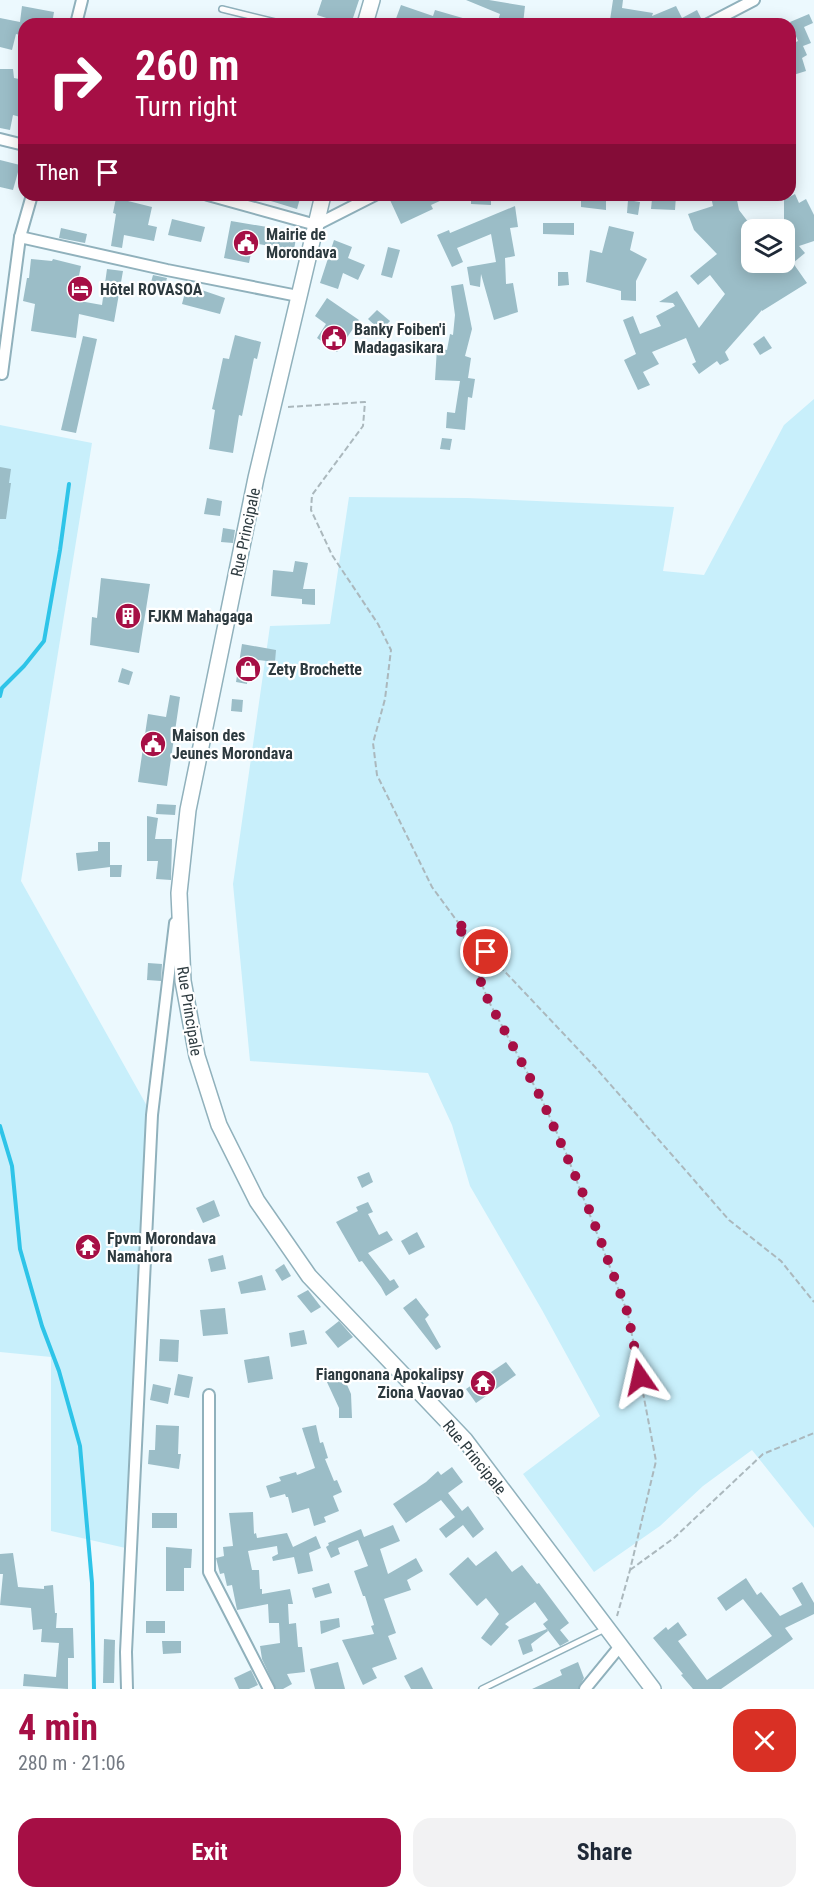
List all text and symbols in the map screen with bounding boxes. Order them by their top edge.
text: 260 m [135,41,240,90]
icon: right [36,42,114,120]
text: Turn right [135,91,237,123]
icon: arrive [91,156,124,189]
text: Then [36,160,79,185]
map controls [741,219,795,273]
button: layers [741,219,795,273]
place label: Mairie de Morondava [266,225,337,262]
public building icon: Mairie de Morondava [231,228,261,258]
hotel icon: Hôtel ROVASOA [65,274,95,304]
place label: Hôtel ROVASOA [100,280,203,299]
place label: Banky Foiben'i Madagasikara [354,320,446,357]
public building icon: Banky Foiben'i Madagasikara [319,323,349,353]
street label: Rue Principale [227,486,264,578]
building icon: FJKM Mahagaga [113,601,143,631]
place label: FJKM Mahagaga [148,607,253,626]
shop icon: Zety Brochette [233,654,263,684]
place label: Zety Brochette [268,660,362,679]
place label: Maison des Jeunes Morondava [172,726,293,763]
public building icon: Maison des Jeunes Morondava [138,729,168,759]
pin [460,926,511,977]
icon: arrive [469,935,502,968]
street label: Rue Principale [173,965,206,1057]
place label: Fpvm Morondava Namahora [107,1229,217,1266]
temple icon: Fpvm Morondava Namahora [73,1232,103,1262]
position arrow [608,1345,672,1409]
place label: Fiangonana Apokalipsy Ziona Vaovao [316,1365,464,1402]
temple icon: Fiangonana Apokalipsy Ziona Vaovao [468,1368,498,1398]
street label: Rue Principale [439,1416,510,1498]
text: 4 min [18,1707,98,1749]
button: close [733,1709,796,1772]
text: 280 m · 21:06 [18,1751,125,1775]
button: Exit [18,1818,401,1887]
button: Share [413,1818,796,1887]

